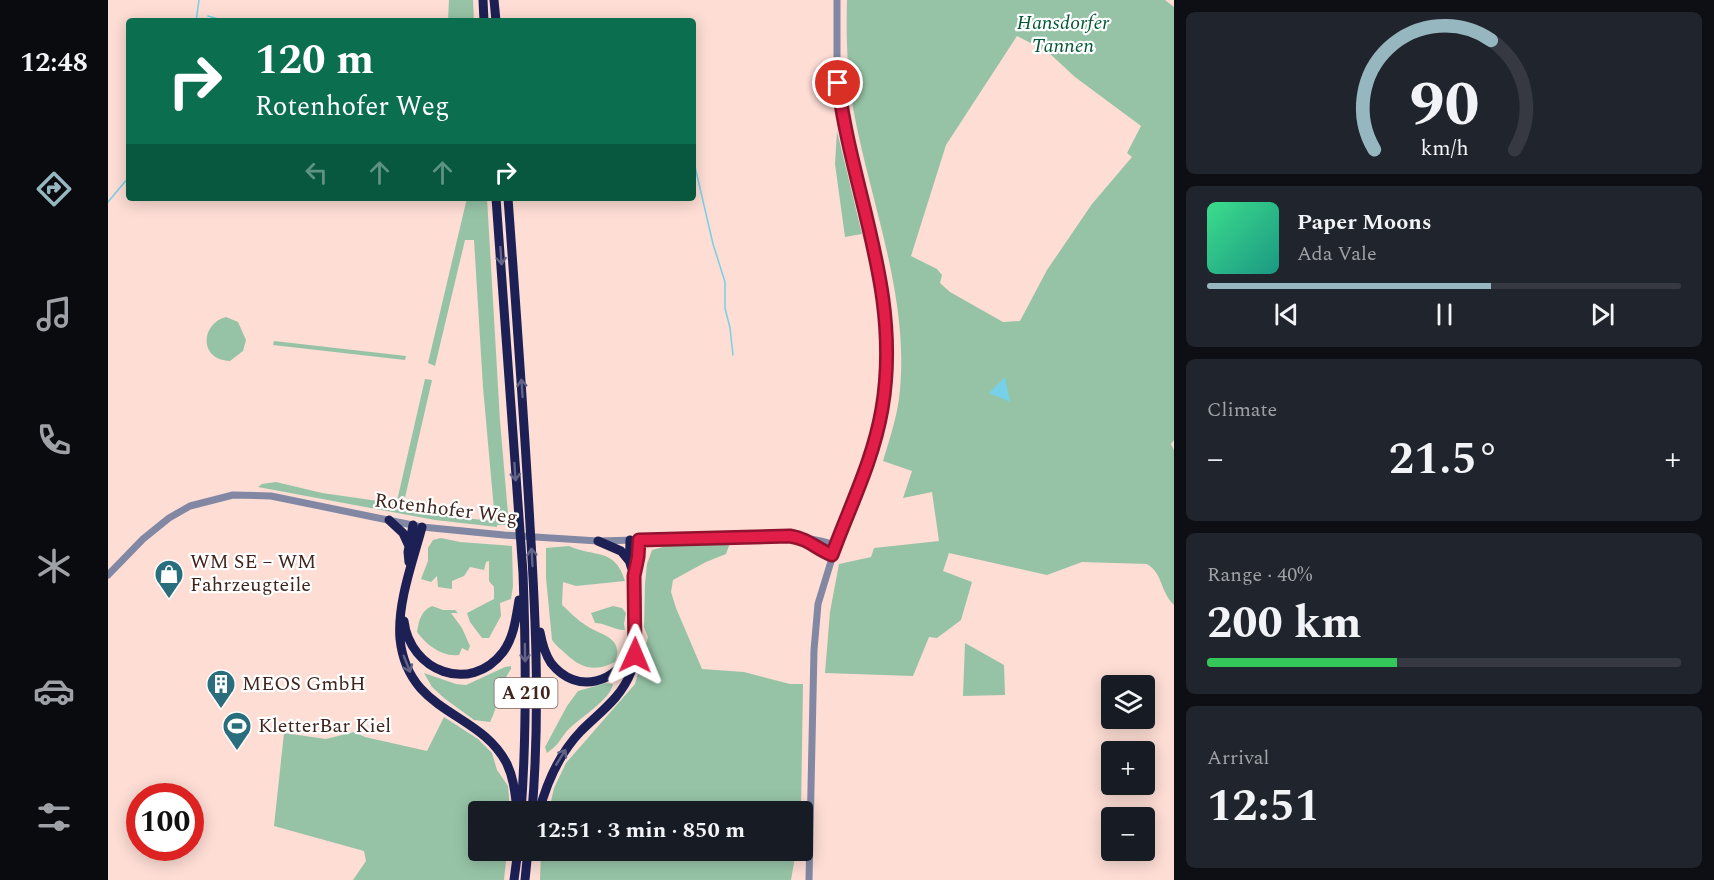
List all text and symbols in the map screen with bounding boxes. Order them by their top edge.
park label: Hansdorfer Tannen [1017,8,1110,61]
text: 120 m [255,29,374,92]
text: 12:48 [20,42,88,84]
icon: right [156,42,234,120]
pin [812,57,863,108]
text: 90 [1409,58,1479,153]
icon: arrive [821,66,854,99]
text: Rotenhofer Weg [255,86,450,128]
text: km/h [1420,132,1468,165]
icon: left [300,156,333,189]
icon: ahead [363,156,396,189]
icon: ahead [426,156,459,189]
icon: right [489,156,522,189]
icon: directions [33,168,75,210]
text: Paper Moons [1297,206,1432,239]
text: Ada Vale [1297,239,1377,269]
one-way arrow [495,246,506,266]
icon: music [33,293,75,335]
icon: previous [1270,298,1303,331]
icon: pause [1428,298,1461,331]
icon: next [1586,298,1619,331]
one-way arrow [516,379,527,399]
text: Climate [1207,395,1277,425]
icon: phone [33,419,75,461]
text: 21.5° [1389,425,1499,494]
text: − [1207,434,1224,484]
text: + [1664,434,1681,484]
one-way arrow [510,461,521,481]
street label: Rotenhofer Weg [373,485,519,533]
icon: climate [33,545,75,587]
place label: WM SE – WM Fahrzeugteile [190,547,316,600]
one-way arrow [526,547,537,567]
shop icon: WM SE – WM Fahrzeugteile [153,558,185,600]
text: Range · 40% [1207,560,1312,590]
text: 200 km [1207,589,1362,658]
position arrow [603,623,667,687]
one-way arrow [519,642,531,662]
one-way arrow [402,654,413,672]
building icon: MEOS GmbH [205,668,237,710]
place label: MEOS GmbH [242,669,366,699]
icon: car [33,670,75,712]
map controls [1101,675,1155,861]
button: layers [1101,675,1155,729]
road number: A 210 [494,678,558,708]
sports icon: KletterBar Kiel [221,710,253,752]
place label: KletterBar Kiel [258,711,391,741]
button: + [1101,741,1155,795]
text: Arrival [1207,743,1269,773]
one-way arrow [554,749,567,766]
text: 12:51 [1207,772,1320,841]
speed limit sign: 100 [126,783,204,861]
icon: filters [33,796,75,838]
button: − [1101,807,1155,861]
text: 12:51 · 3 min · 850 m [536,814,745,847]

